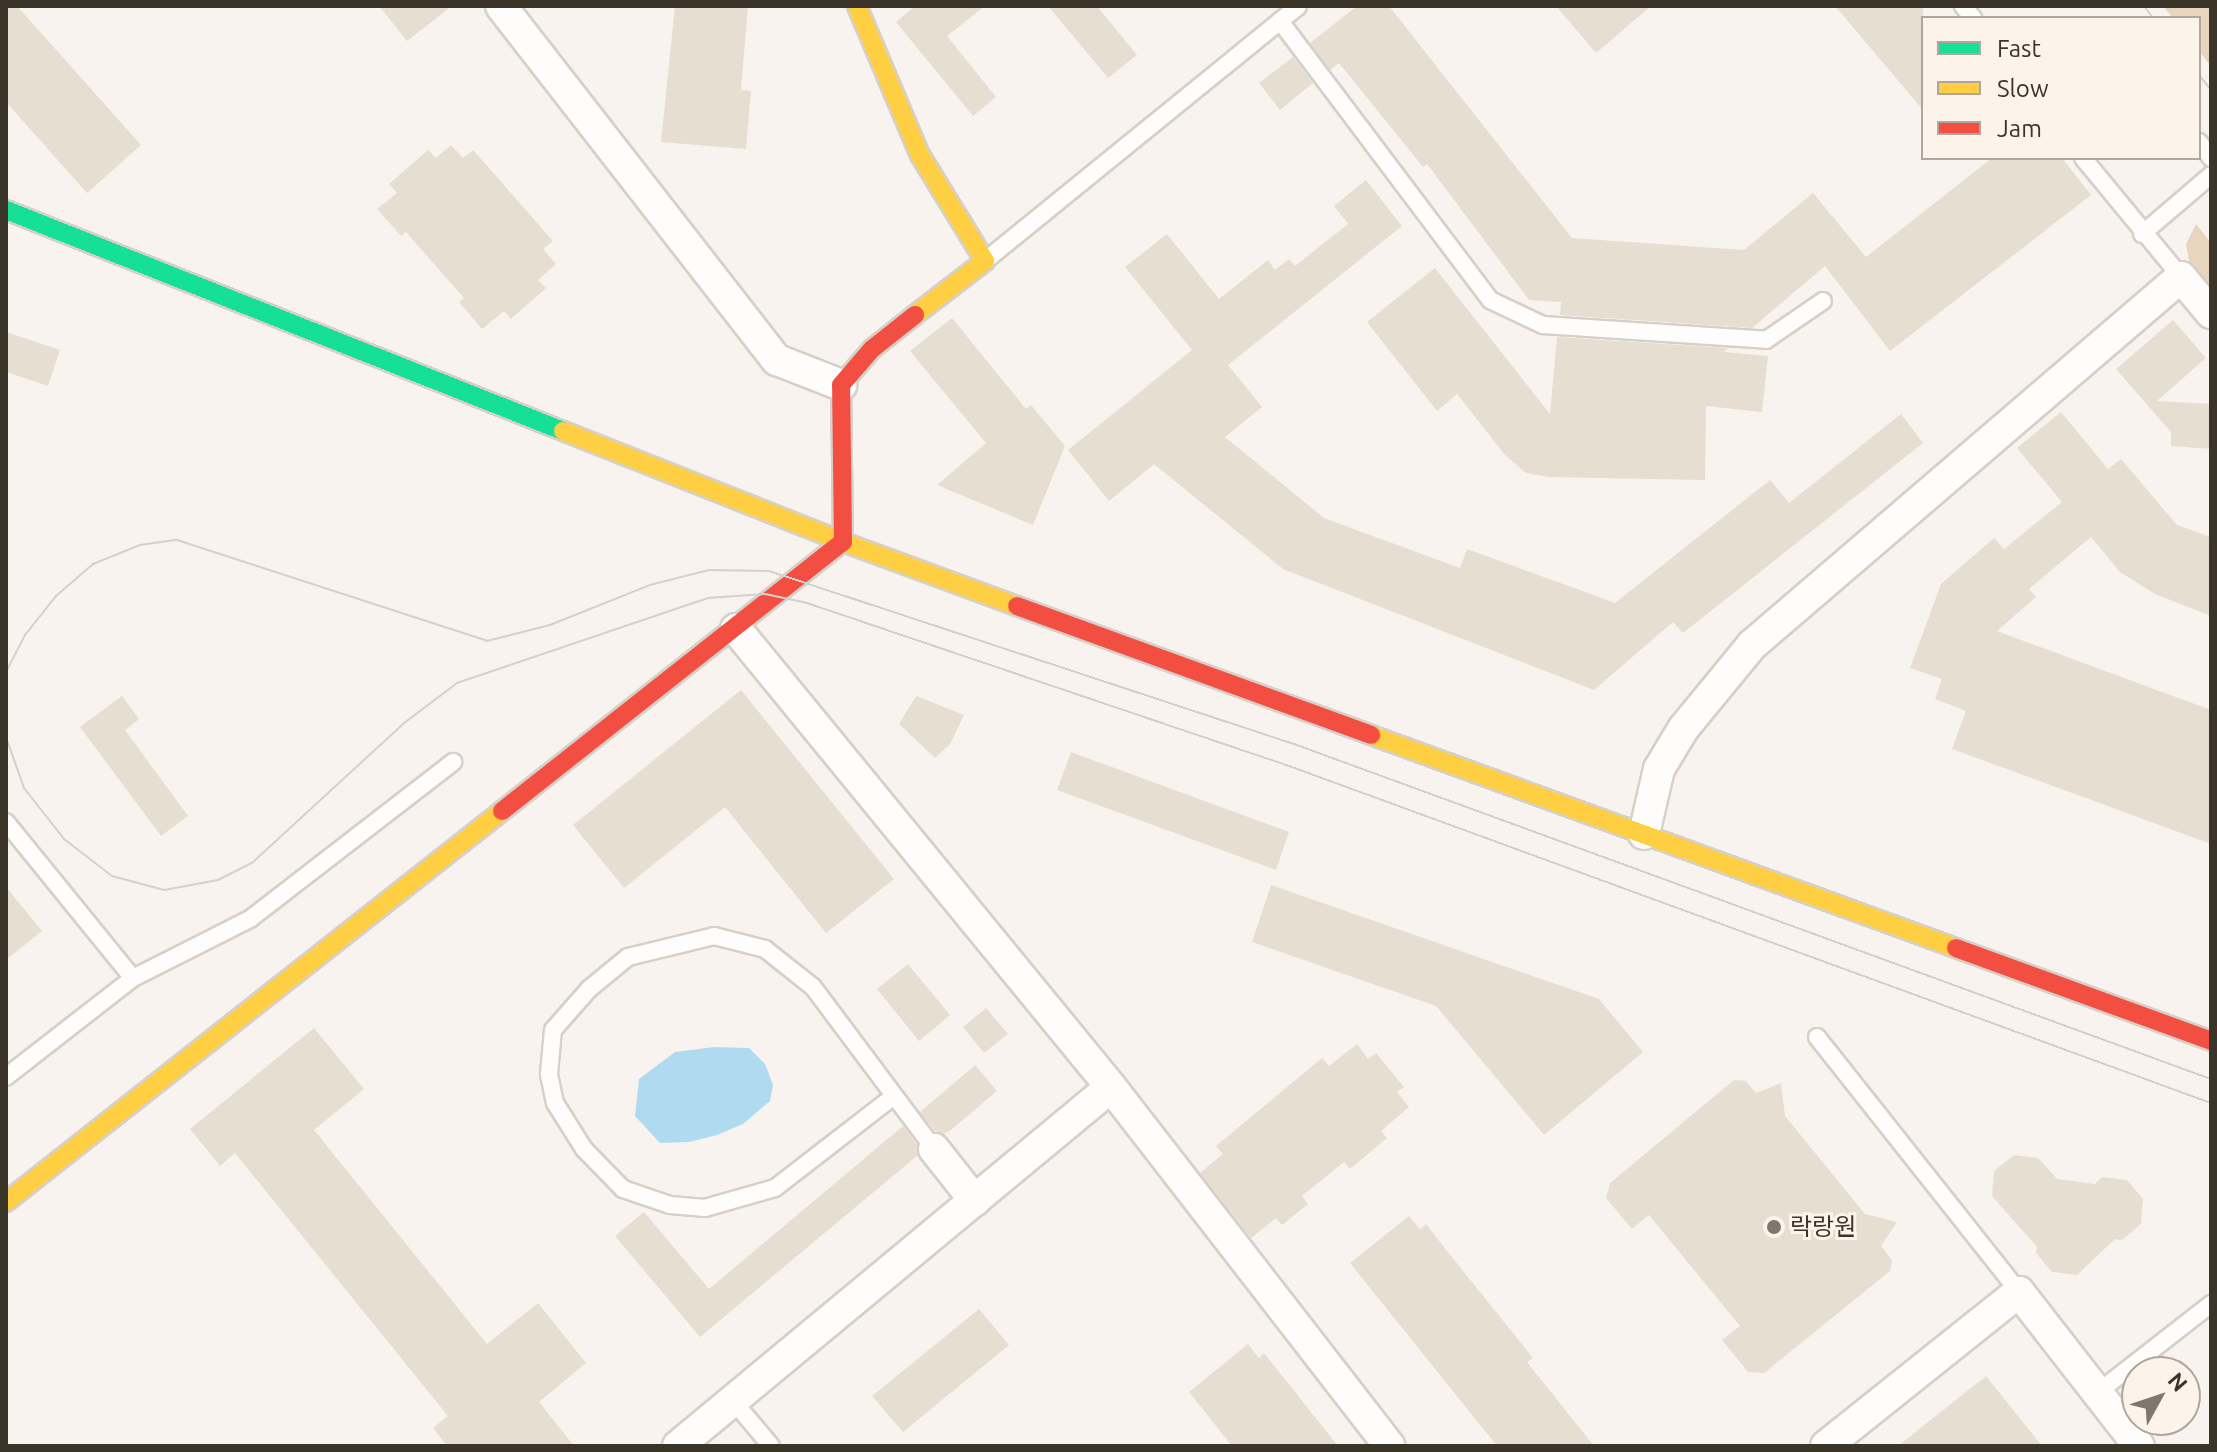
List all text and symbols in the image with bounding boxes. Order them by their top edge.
legend [1921,16,2201,160]
text: Fast [1997,35,2041,62]
text: Slow [1997,75,2049,102]
text: Jam [1997,115,2042,142]
place label: 락랑원 [1790,1213,1856,1241]
marker: 락랑원 [1765,1218,1783,1236]
north arrow [2121,1356,2201,1436]
text: N [2163,1367,2193,1396]

